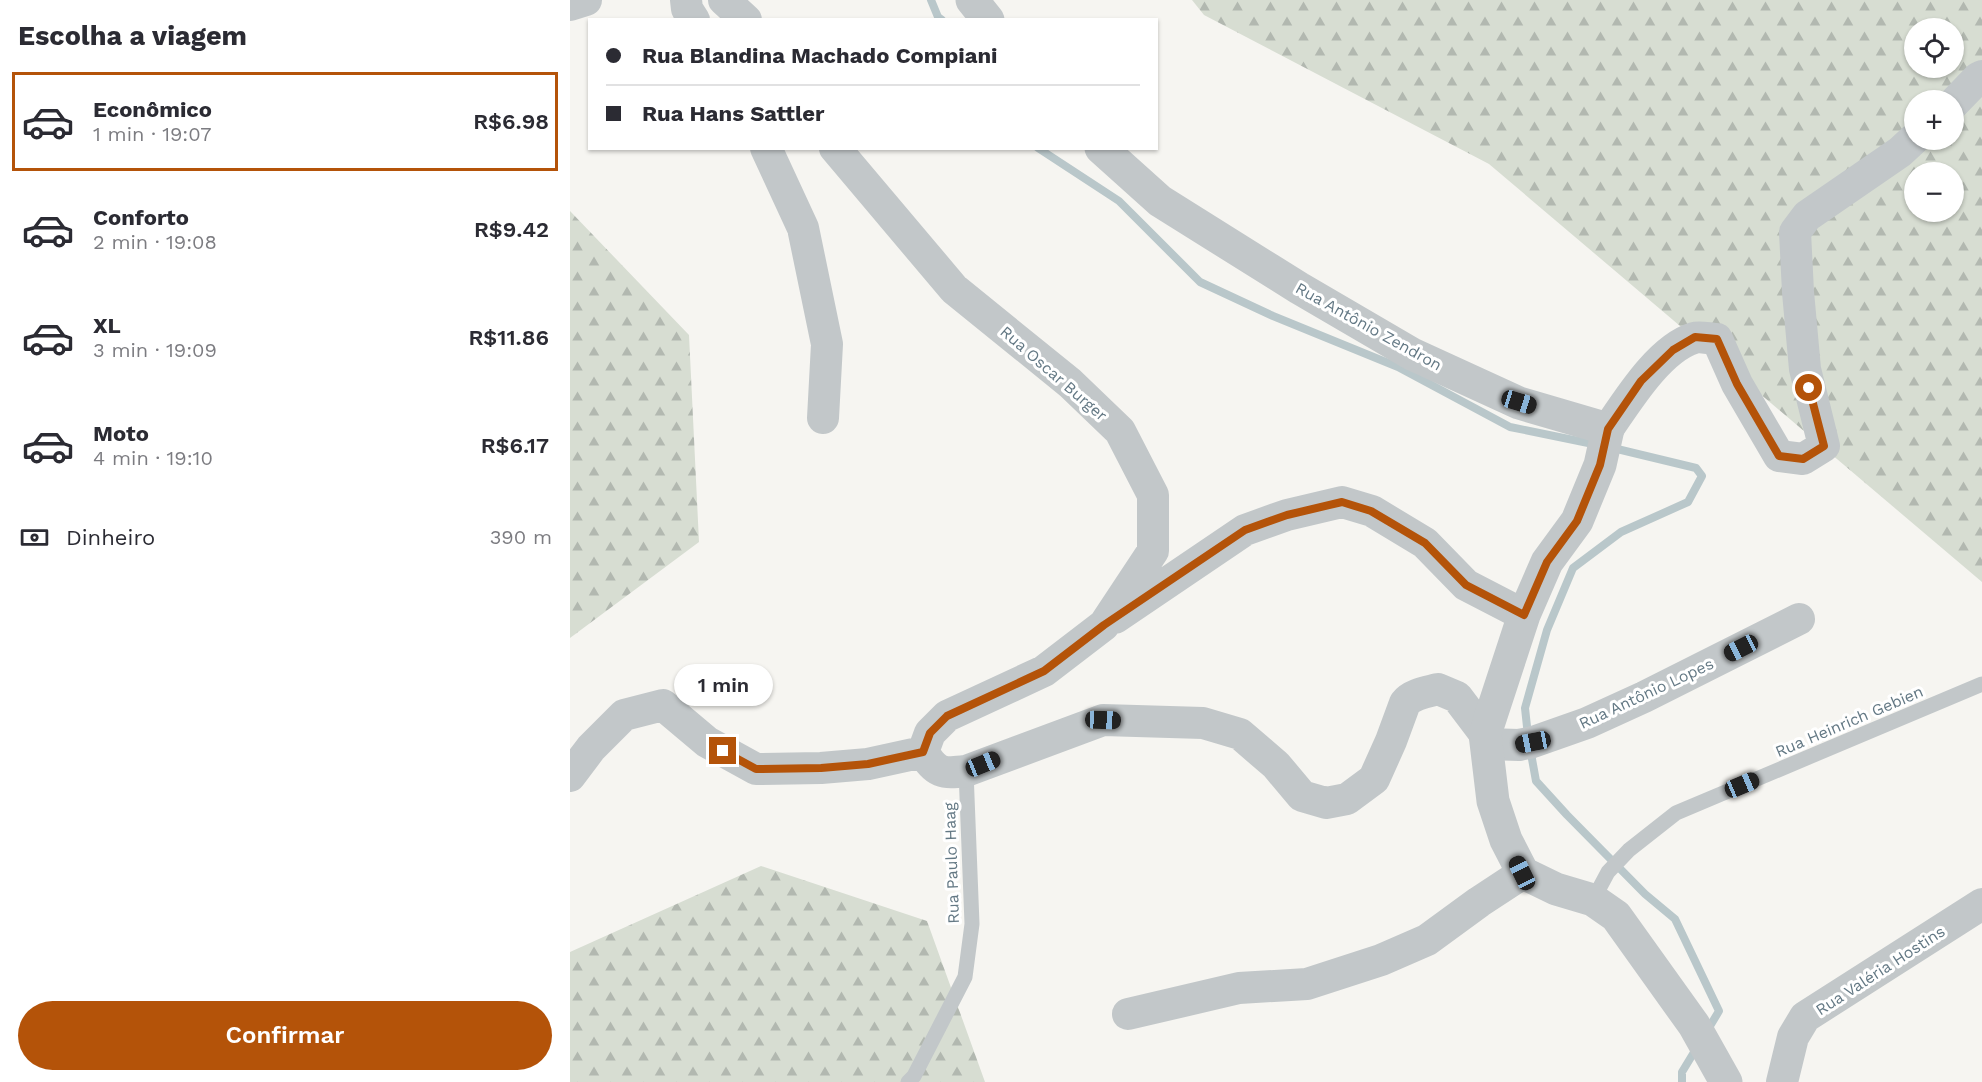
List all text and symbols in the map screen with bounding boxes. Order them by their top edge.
map controls [1904,18,1964,222]
button: locate [1904,18,1964,78]
text: Escolha a viagem [18,20,247,52]
text: Rua Blandina Machado Compiani [642,43,997,68]
button: + [1904,90,1964,150]
icon: car [21,95,75,149]
text: Econômico [93,97,212,122]
text: Rua Hans Sattler [642,101,824,126]
text: R$6.98 [473,109,549,134]
text: 1 min · 19:07 [93,122,211,146]
button: − [1904,162,1964,222]
icon: car [21,203,75,257]
text: Conforto [93,205,189,230]
text: R$9.42 [474,217,549,242]
text: 2 min · 19:08 [93,230,217,254]
street label: Rua Antônio Zendron [1292,278,1445,375]
icon: car [21,311,75,365]
text: XL [93,313,121,338]
street label: Rua Oscar Burger [996,322,1111,425]
text: R$11.86 [468,325,549,350]
text: 3 min · 19:09 [93,338,217,362]
route start [1795,374,1822,401]
car [1499,388,1539,416]
icon: car [21,419,75,473]
text: Moto [93,421,149,446]
text: R$6.17 [481,433,549,458]
text: 4 min · 19:10 [93,446,213,470]
icon: cash [18,521,51,554]
text: Dinheiro [66,525,155,550]
text: 390 m [490,525,552,549]
car [1721,632,1761,664]
street label: Rua Antônio Lopes [1576,654,1717,733]
callout: 1 min [674,664,772,706]
text: 1 min [698,673,749,697]
street label: Rua Heinrich Gebien [1772,682,1926,761]
car [1085,710,1121,730]
car [1514,730,1552,754]
route end [709,737,736,764]
car [963,749,1003,779]
car [1722,770,1762,800]
street label: Rua Paulo Haag [940,802,963,924]
car [1506,853,1538,893]
street label: Rua Valéria Hostins [1812,921,1949,1019]
button: Confirmar [18,1001,552,1070]

